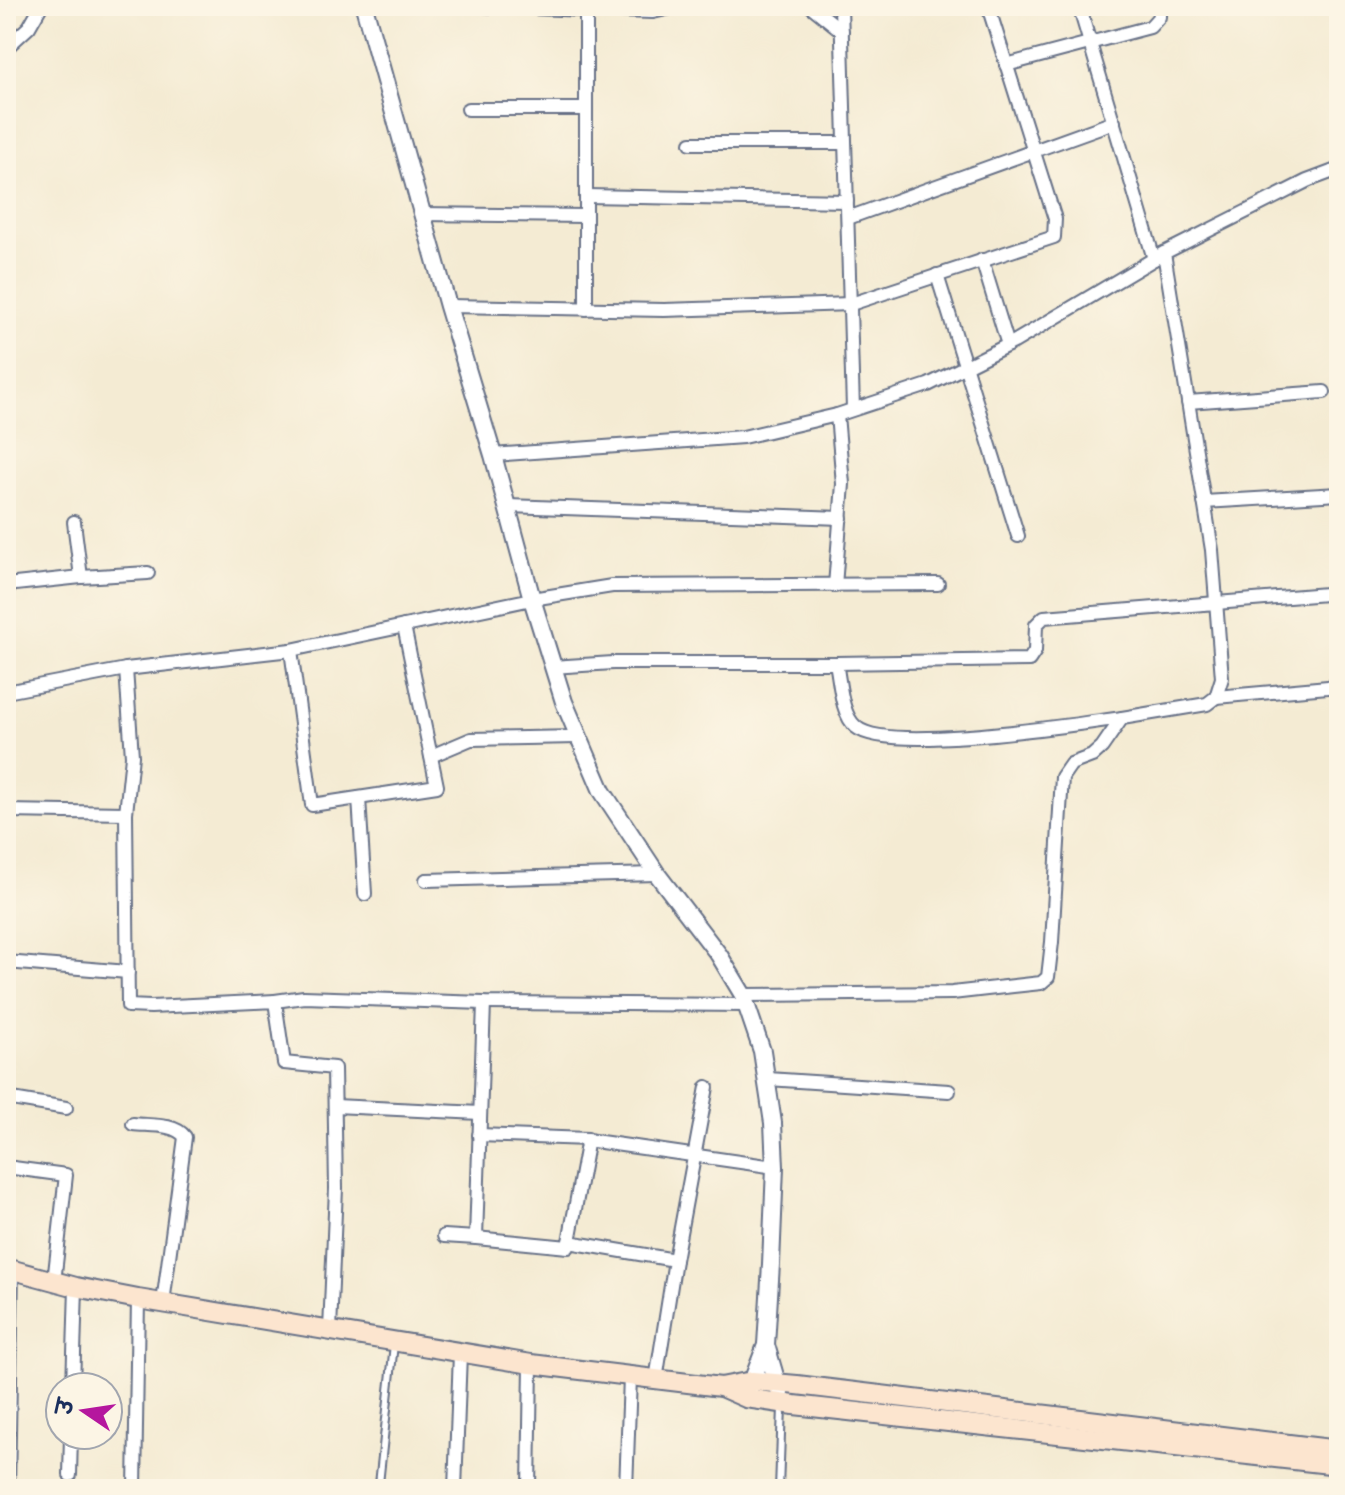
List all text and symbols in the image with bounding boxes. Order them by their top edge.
north arrow [44,1371,124,1451]
text: उ [50,1394,85,1420]

